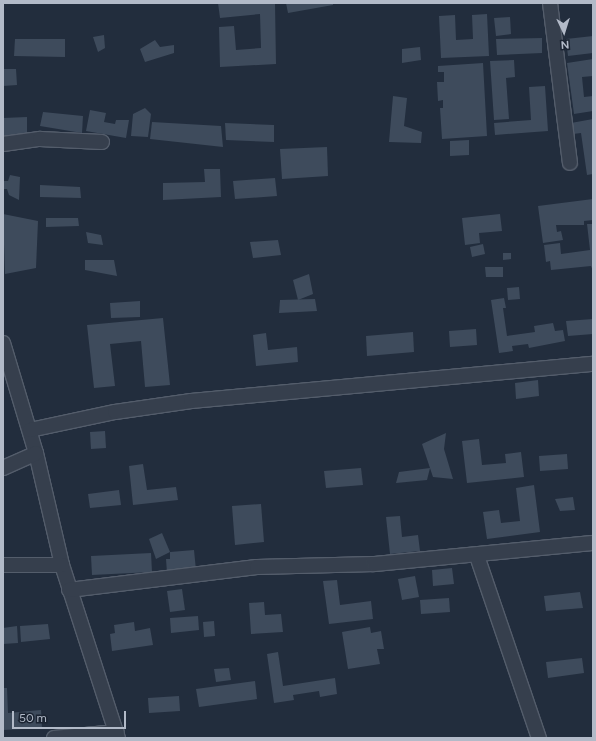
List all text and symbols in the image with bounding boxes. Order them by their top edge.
north arrow [544,12,584,52]
text: N [560,38,570,51]
scale bar [14,703,128,729]
text: 50 m [19,711,47,725]

